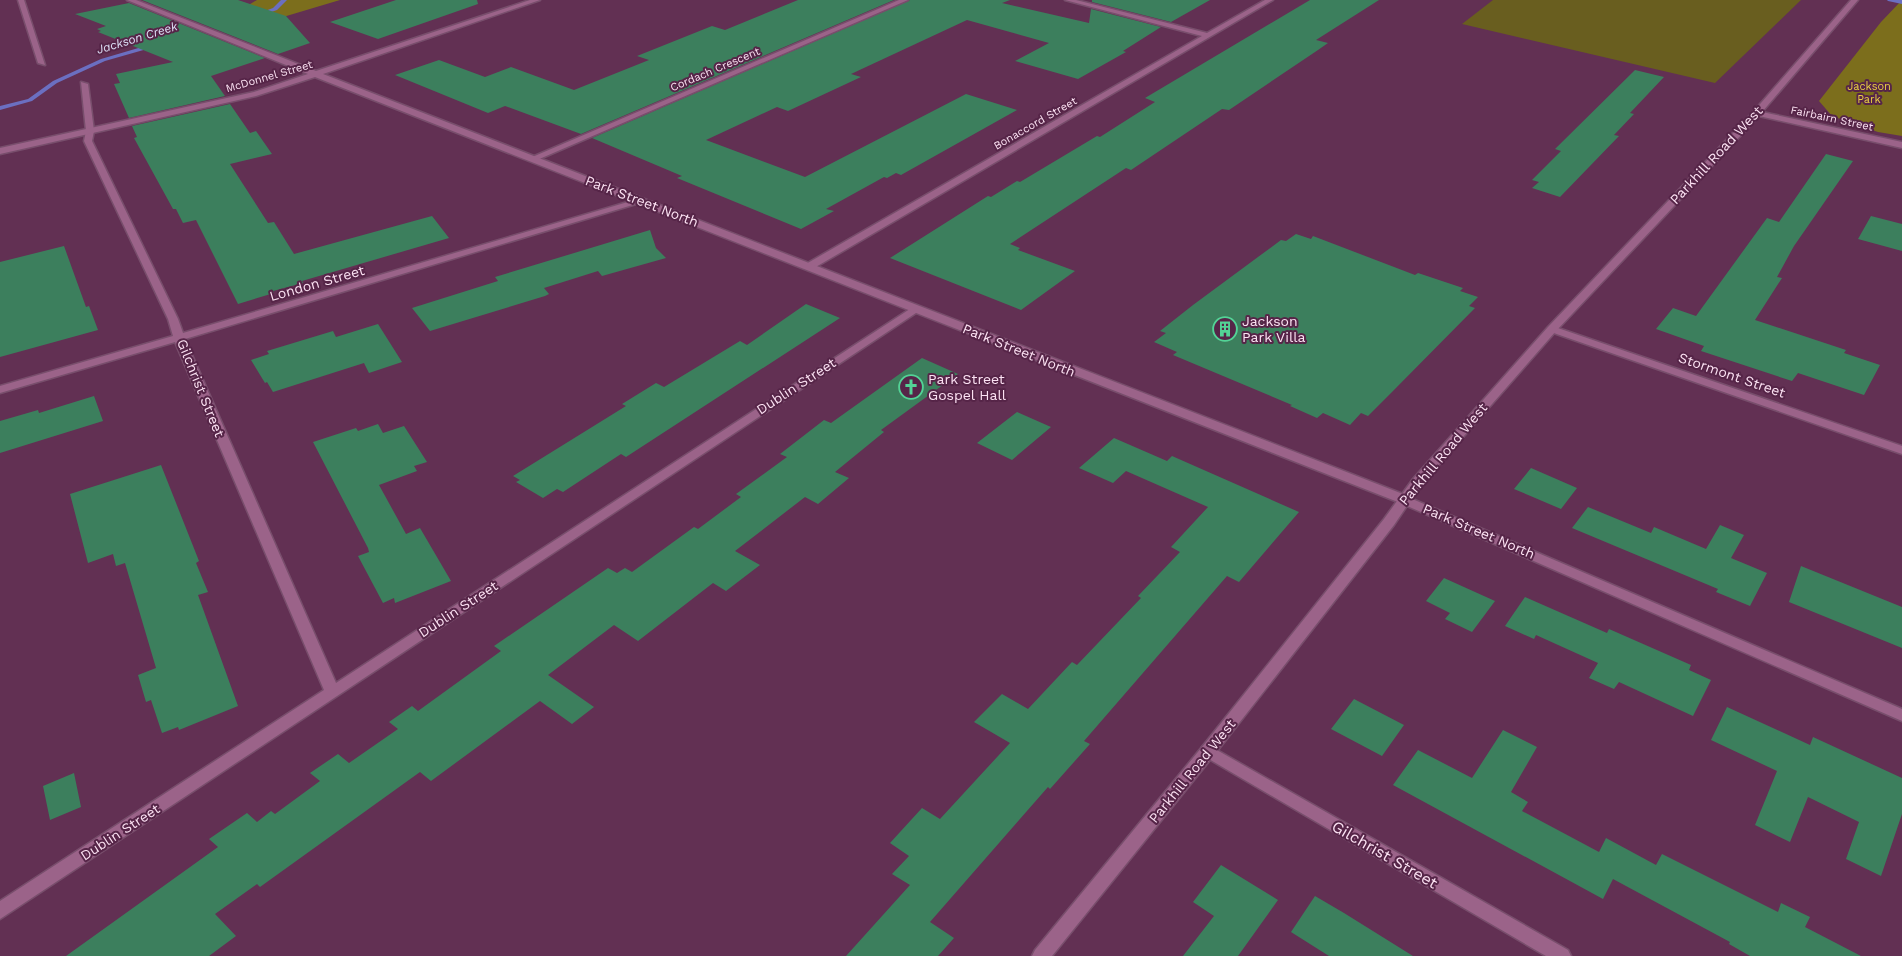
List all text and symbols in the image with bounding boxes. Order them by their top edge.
water label: Jackson Creek [95,19,180,57]
street label: Cordach Crescent [668,45,762,94]
street label: McDonnel Street [224,58,314,95]
park label: Jackson Park [1847,80,1891,106]
street label: Bonaccord Street [991,94,1079,153]
street label: Parkhill Road West [1666,103,1766,207]
street label: Fairbairn Street [1789,103,1875,134]
street label: Park Street North [583,172,701,230]
street label: London Street [268,262,366,304]
place label: Jackson Park Villa [1242,313,1305,345]
building icon: Jackson Park Villa [1212,316,1238,342]
street label: Park Street North [960,320,1078,380]
street label: Gilchrist Street [174,337,228,439]
street label: Stormont Street [1676,349,1788,401]
street label: Dublin Street [753,354,839,418]
place label: Park Street Gospel Hall [928,371,1007,403]
church icon: Park Street Gospel Hall [898,374,924,400]
street label: Parkhill Road West [1396,400,1490,508]
street label: Park Street North [1421,500,1537,562]
street label: Dublin Street [415,577,501,641]
street label: Parkhill Road West [1145,716,1239,826]
street label: Dublin Street [77,800,163,864]
street label: Gilchrist Street [1328,816,1441,893]

